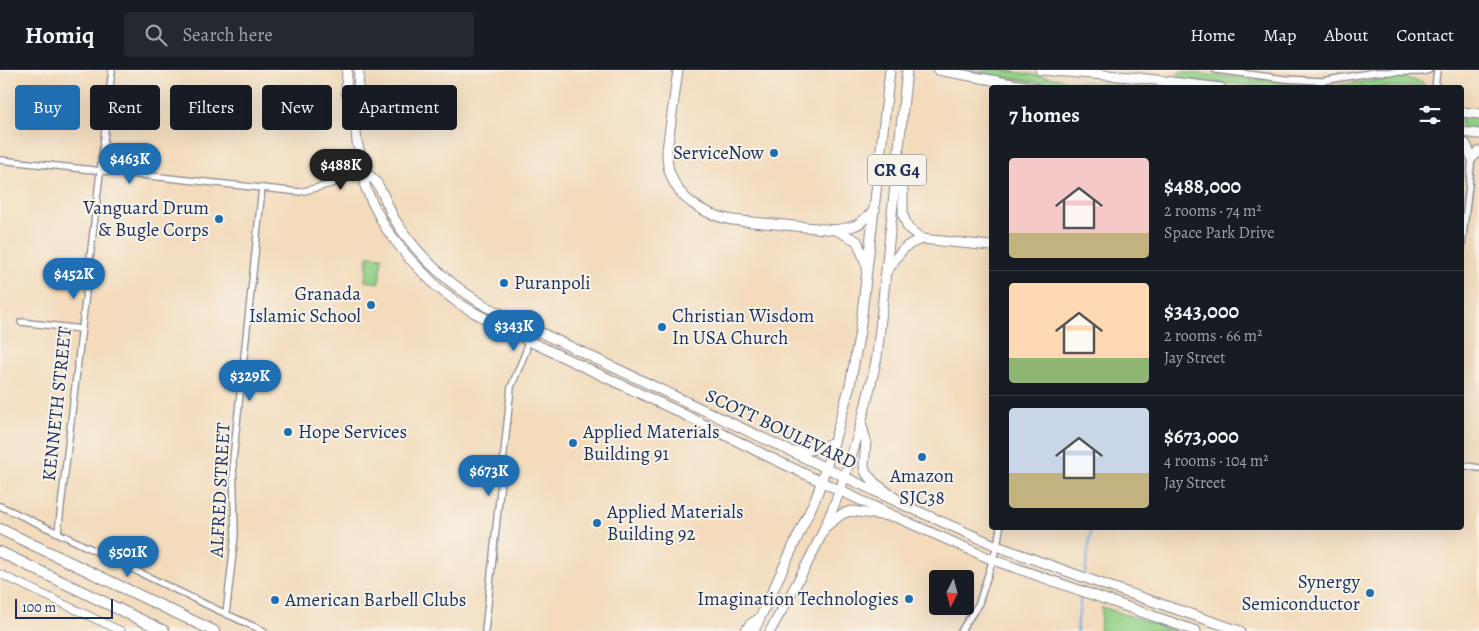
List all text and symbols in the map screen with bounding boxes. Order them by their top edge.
search box [124,12,474,57]
text: Homiq [25,19,94,51]
icon: search [142,21,170,49]
text: Search here [182,22,273,48]
text: Home [1190,23,1235,47]
text: Map [1263,23,1296,47]
text: About [1324,23,1368,47]
text: Contact [1396,23,1454,47]
chip: Buy [15,85,80,130]
chip: Rent [90,85,160,130]
chip: Filters [170,85,252,130]
chip: New [262,85,332,130]
chip: Apartment [342,85,457,130]
text: 7 homes [1009,101,1080,129]
icon: filters [1416,101,1444,129]
place label: ServiceNow [673,140,765,166]
pin: $463K [95,142,165,185]
marker: ServiceNow [768,147,780,159]
text: $463K [110,148,150,170]
pin: $488K [306,148,376,191]
text: $488K [321,154,361,176]
road number: CR G4 [868,154,926,186]
text: $488,000 [1164,172,1241,200]
icon: home [1049,178,1109,238]
place label: Vanguard Drum & Bugle Corps [82,195,209,243]
text: 2 rooms · 74 m² [1164,200,1262,222]
marker: Vanguard Drum & Bugle Corps [213,213,225,225]
text: Space Park Drive [1164,222,1274,244]
pin: $452K [39,258,109,300]
text: $452K [54,263,94,285]
place label: Puranpoli [514,270,591,296]
marker: Puranpoli [498,277,510,289]
place label: Granada Islamic School [249,281,361,329]
text: $343,000 [1164,297,1239,325]
marker: Granada Islamic School [365,299,377,311]
place label: Christian Wisdom In USA Church [672,303,815,351]
icon: home [1049,303,1109,363]
pin: $343K [479,310,549,352]
text: $343K [494,315,534,337]
marker: Christian Wisdom In USA Church [656,321,668,333]
street label: KENNETH STREET [36,325,78,482]
text: 2 rooms · 66 m² [1164,325,1262,347]
text: Jay Street [1164,347,1226,369]
pin: $329K [215,360,285,402]
text: $329K [230,365,270,387]
street label: SCOTT BOULEVARD [701,383,861,475]
place label: Hope Services [298,419,407,445]
place label: Applied Materials Building 91 [582,419,720,467]
street label: ALFRED STREET [203,421,237,559]
text: $673,000 [1164,422,1239,450]
marker: Hope Services [282,426,294,438]
icon: home [1049,428,1109,488]
marker: Applied Materials Building 91 [567,437,579,449]
text: 4 rooms · 104 m² [1164,450,1269,472]
marker: Amazon SJC38 [916,451,928,463]
pin: $673K [454,454,524,497]
text: $673K [469,460,509,482]
place label: Amazon SJC38 [889,463,954,511]
text: Jay Street [1164,472,1226,494]
place label: Applied Materials Building 92 [606,499,744,547]
marker: Applied Materials Building 92 [591,517,603,529]
pin: $501K [93,536,163,578]
text: $501K [109,541,147,563]
place label: Synergy Semiconductor [1241,569,1361,617]
north arrow [929,570,974,615]
map controls [929,570,974,615]
place label: Imagination Technologies [697,586,899,612]
place label: American Barbell Clubs [284,587,466,613]
marker: Synergy Semiconductor [1364,587,1376,599]
marker: Imagination Technologies [903,593,915,605]
marker: American Barbell Clubs [269,594,281,606]
scale bar [15,596,112,619]
text: 100 m [22,598,56,617]

